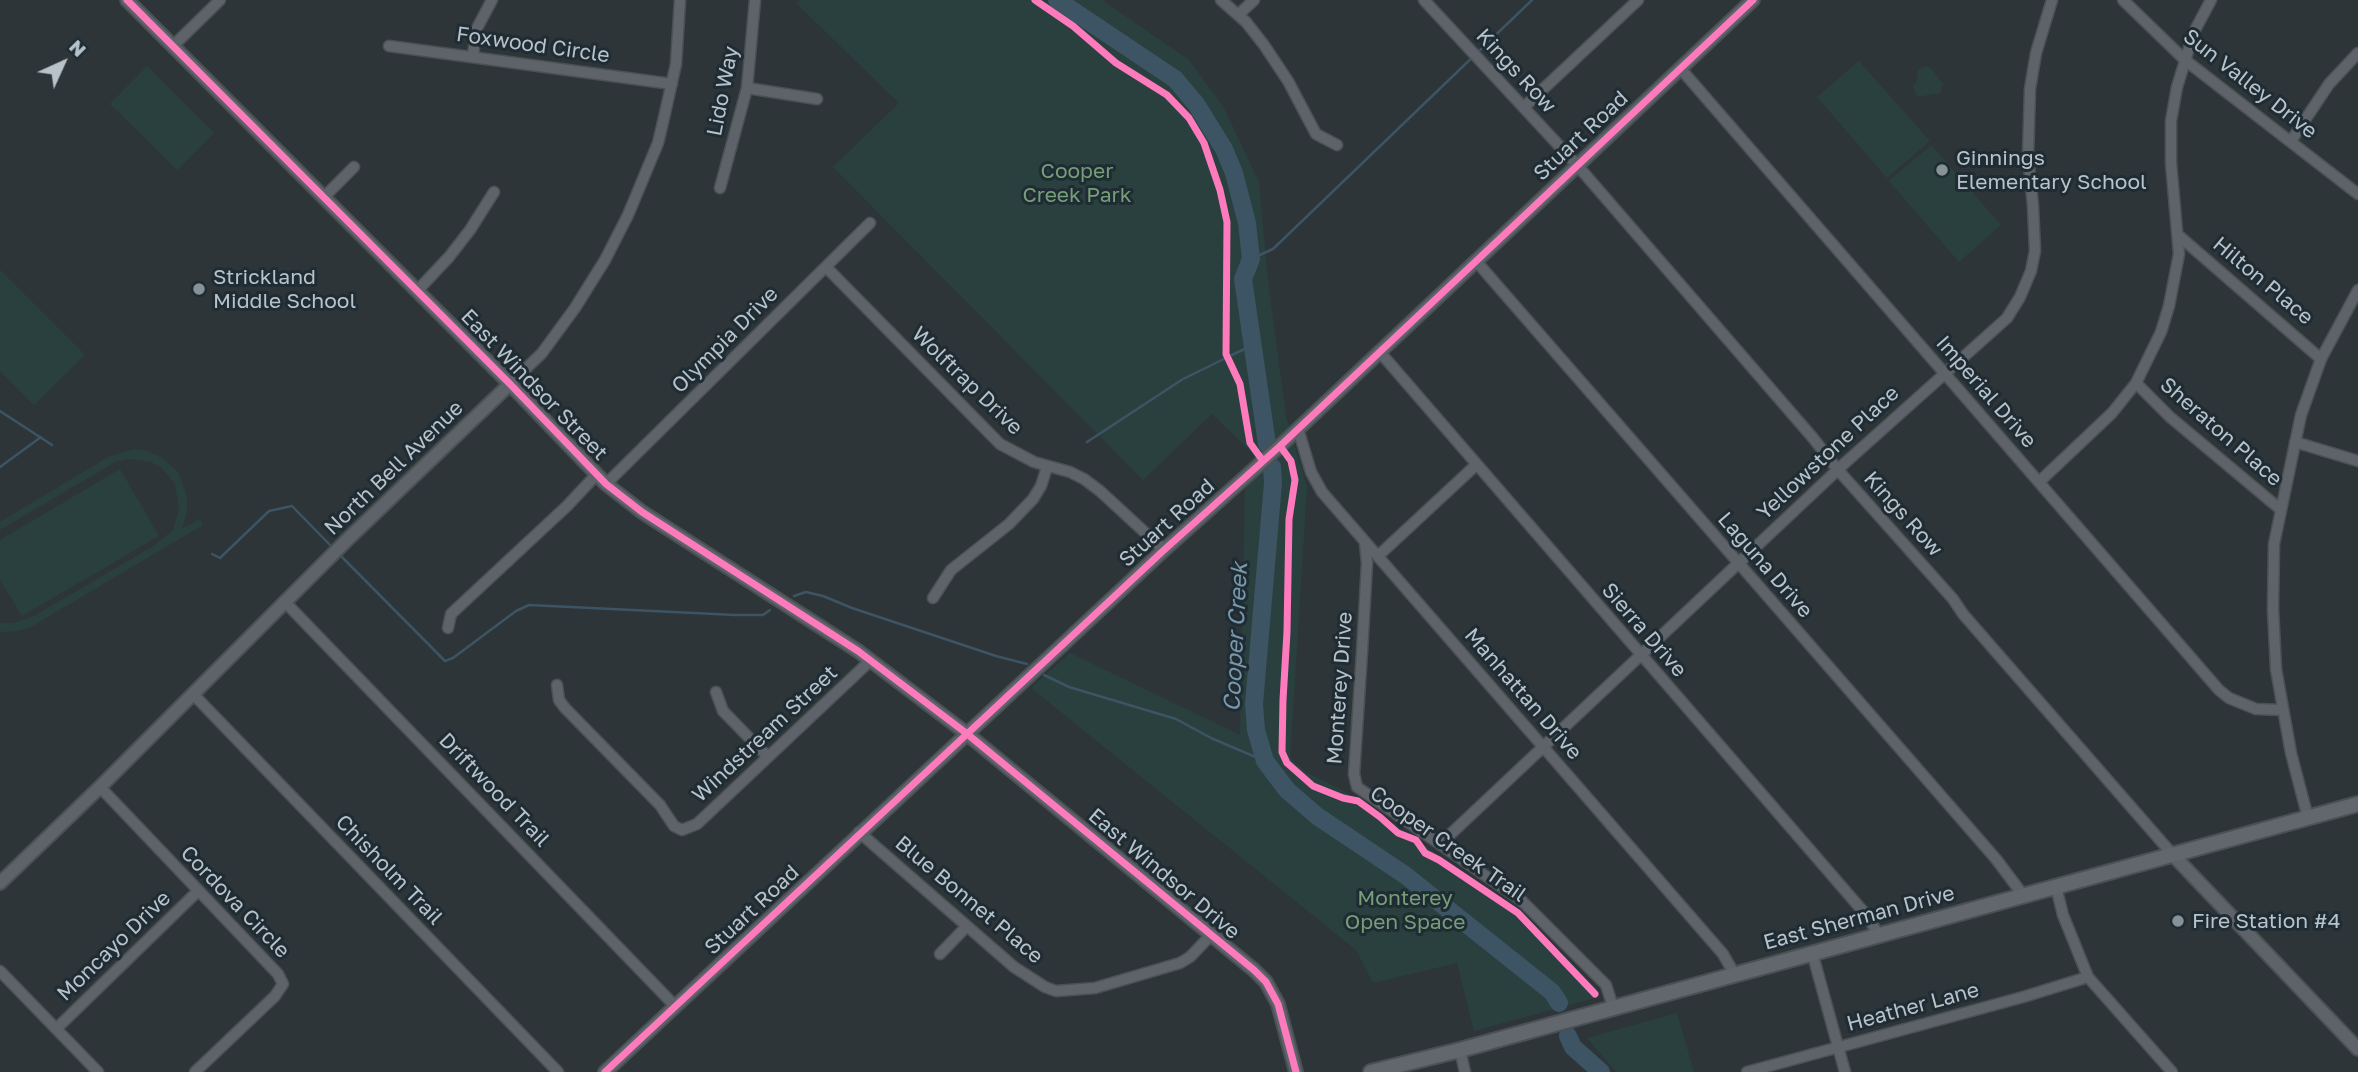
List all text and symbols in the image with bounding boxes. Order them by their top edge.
street label: Foxwood Circle [455,22,611,68]
street label: Kings Row [1471,24,1561,118]
street label: Sun Valley Drive [2178,24,2322,144]
north arrow [28,28,98,98]
text: N [65,35,91,61]
street label: Lido Way [702,44,744,138]
street label: Stuart Road [1529,86,1633,186]
place label: Ginnings Elementary School [1956,145,2147,195]
park label: Cooper Creek Park [1022,158,1132,208]
marker: Ginnings Elementary School [1934,162,1950,178]
street label: Hilton Place [2208,232,2318,330]
place label: Strickland Middle School [213,264,356,314]
marker: Strickland Middle School [191,281,207,297]
street label: Olympia Drive [667,282,783,398]
street label: East Windsor Street [455,304,613,466]
street label: Wolftrap Drive [906,322,1028,440]
street label: Imperial Drive [1931,331,2041,453]
street label: Sheraton Place [2155,372,2287,492]
street label: Yellowstone Place [1752,381,1904,525]
street label: North Bell Avenue [319,395,469,541]
street label: Kings Row [1858,466,1948,562]
street label: Stuart Road [1114,474,1220,572]
street label: Laguna Drive [1712,507,1818,623]
water label: Cooper Creek [1218,562,1254,712]
street label: Sierra Drive [1596,578,1692,682]
street label: Monterey Drive [1322,611,1358,765]
street label: Manhattan Drive [1459,623,1587,765]
street label: Windstream Street [687,660,843,808]
street label: Driftwood Trail [433,728,555,852]
street label: Cooper Creek Trail [1365,781,1531,907]
street label: East Windsor Drive [1083,803,1245,945]
street label: Chisholm Trail [330,810,448,930]
street label: Blue Bonnet Place [890,831,1048,969]
street label: Cordova Circle [175,841,295,963]
street label: Stuart Road [700,860,804,960]
street label: East Sherman Drive [1761,880,1957,956]
park label: Monterey Open Space [1345,885,1465,935]
street label: Moncayo Drive [52,886,176,1006]
place label: Fire Station #4 [2192,908,2340,934]
marker: Fire Station #4 [2170,913,2186,929]
street label: Heather Lane [1844,977,1982,1037]

